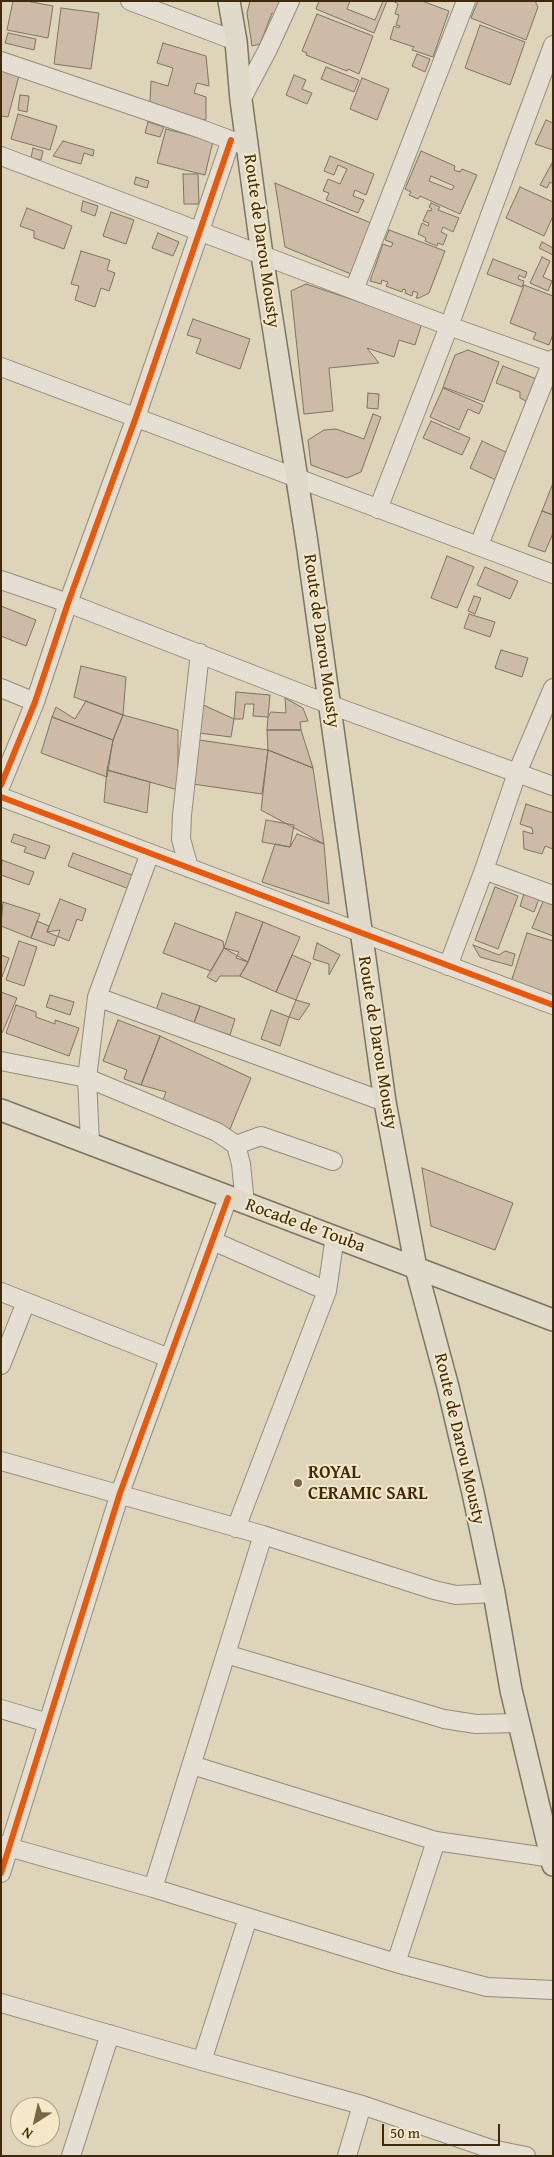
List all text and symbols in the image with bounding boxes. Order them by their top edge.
street label: Route de Darou Mousty [238,153,284,329]
street label: Route de Darou Mousty [298,553,344,729]
street label: Route de Darou Mousty [353,955,401,1131]
street label: Rocade de Touba [242,1194,368,1258]
street label: Route de Darou Mousty [429,1351,489,1527]
place label: ROYAL CERAMIC SARL [308,1462,428,1505]
marker: ROYAL CERAMIC SARL [292,1477,304,1489]
north arrow [10,2097,60,2147]
scale bar [384,2114,502,2146]
text: 50 m [390,2122,420,2143]
text: N [17,2123,37,2144]

